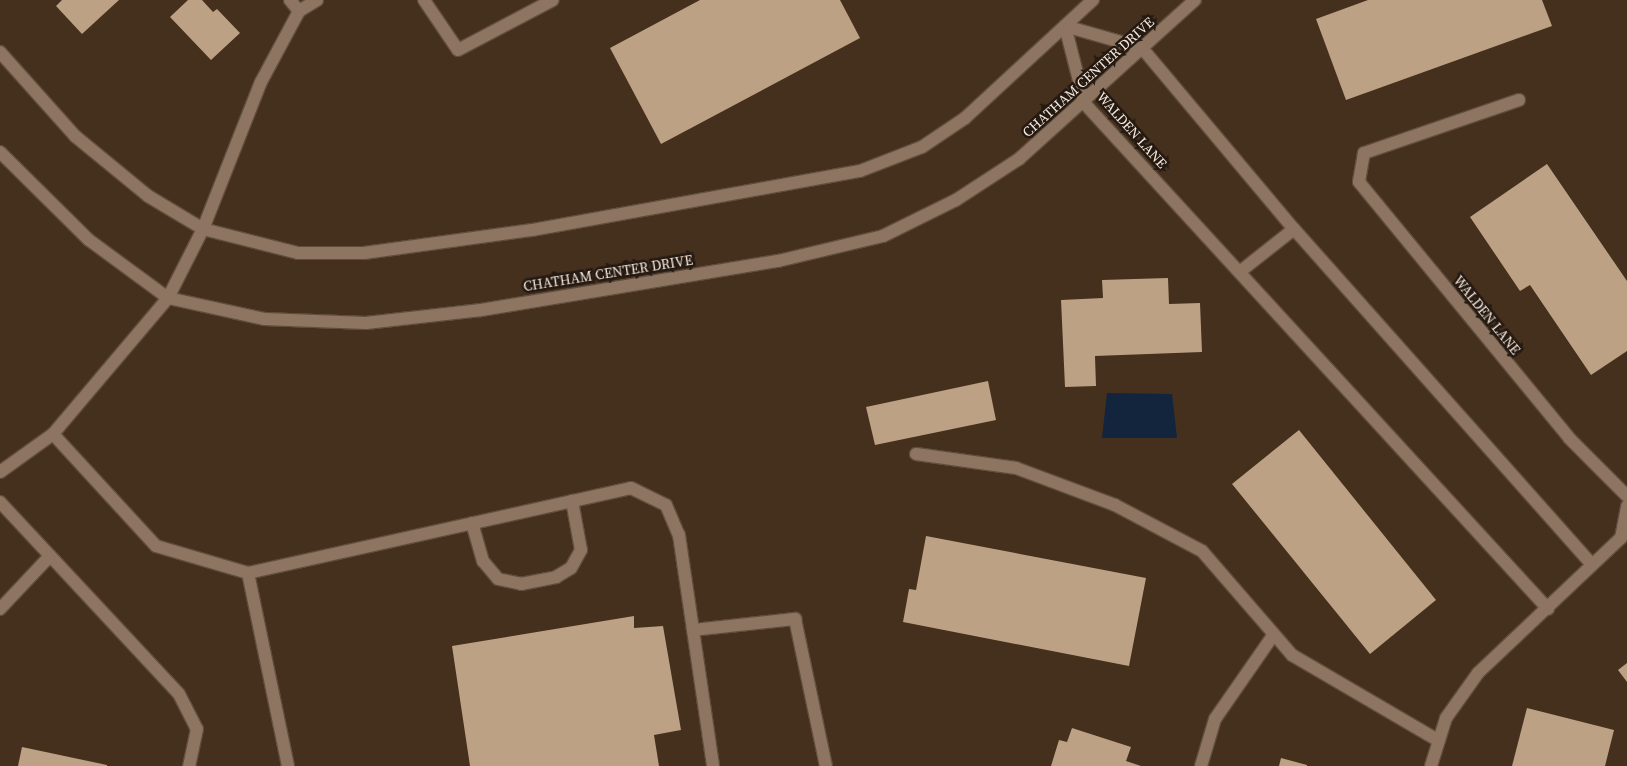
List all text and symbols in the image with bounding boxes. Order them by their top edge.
street label: CHATHAM CENTER DRIVE [1019,13,1157,141]
street label: WALDEN LANE [1093,88,1171,172]
street label: CHATHAM CENTER DRIVE [522,251,694,295]
street label: WALDEN LANE [1450,272,1524,358]

